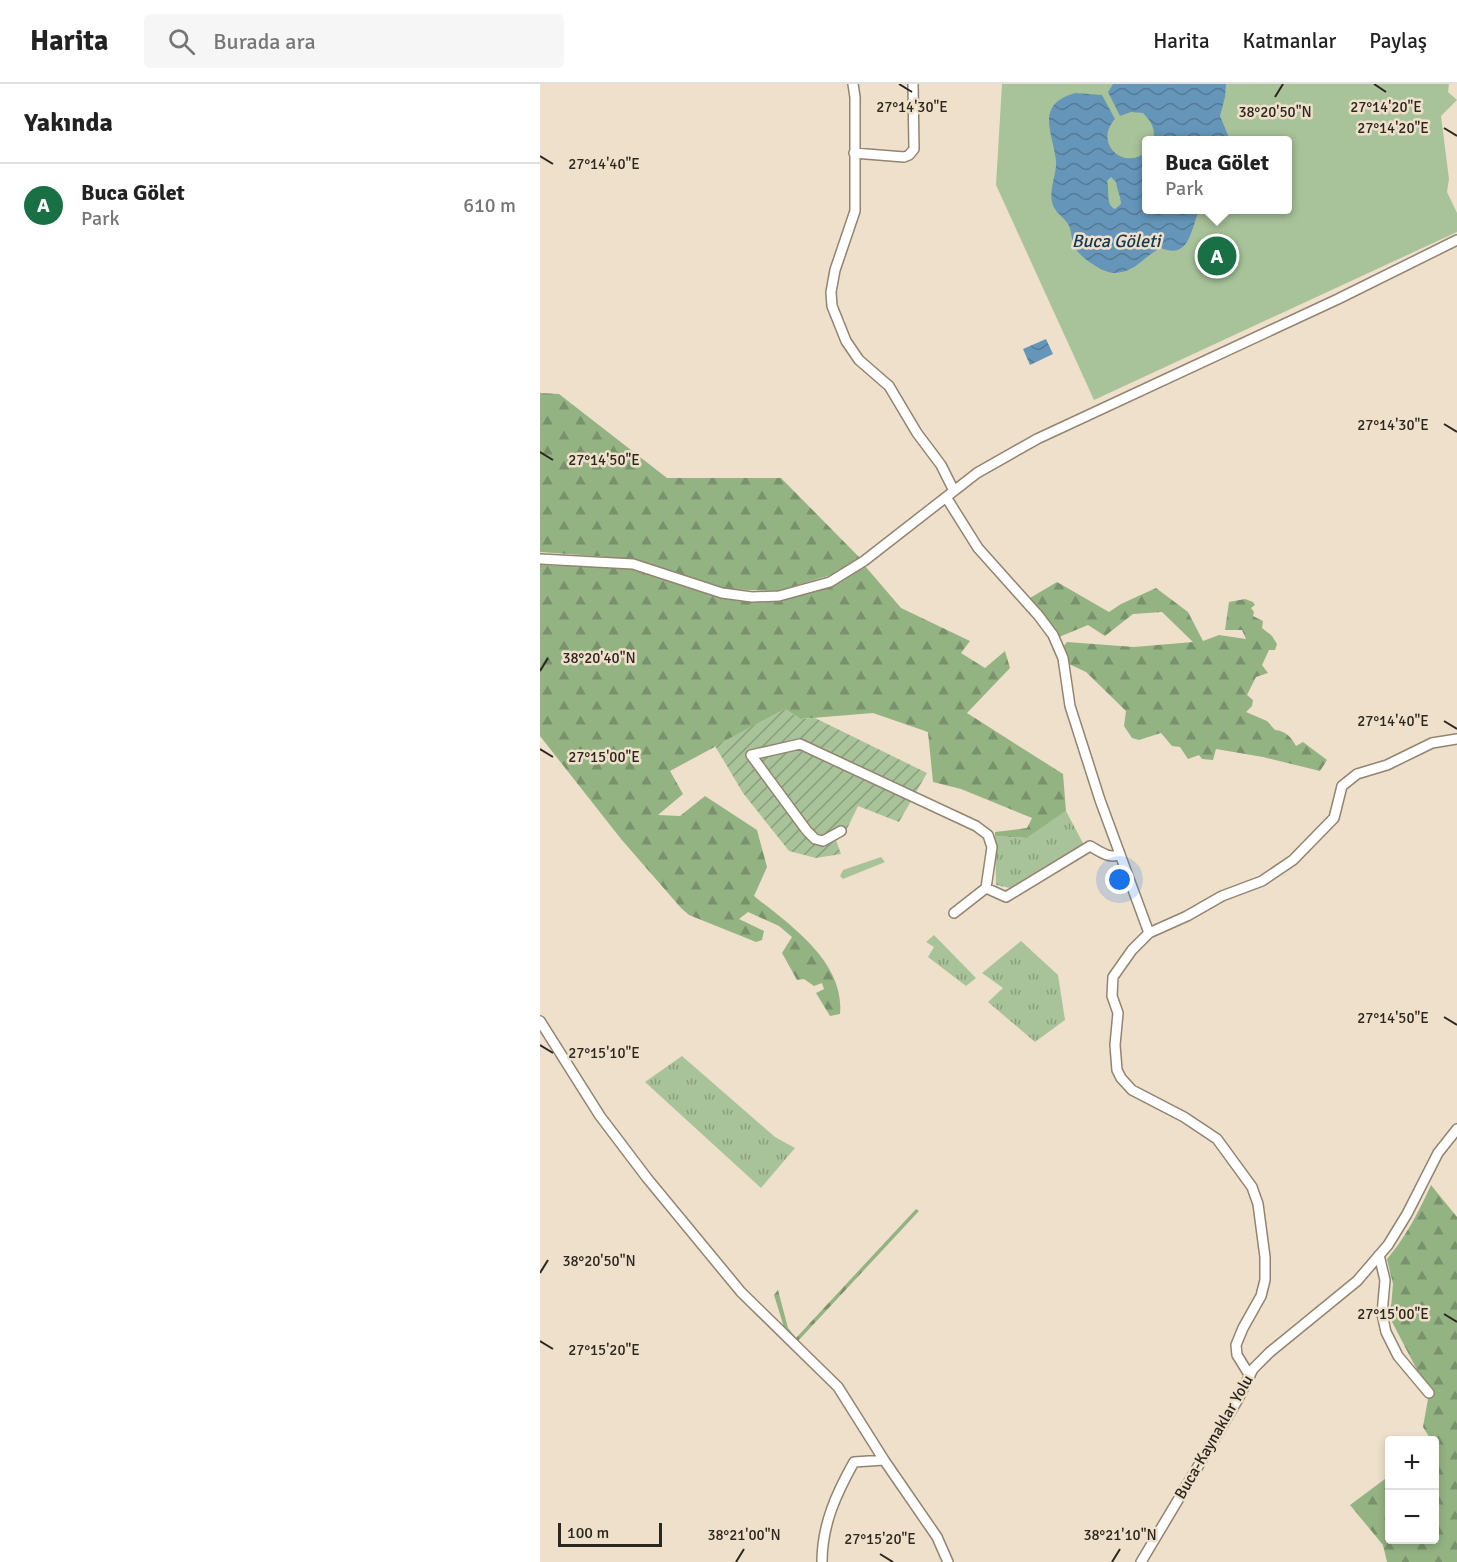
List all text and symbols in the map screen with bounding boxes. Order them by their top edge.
search box [144,14,564,68]
text: Harita [30,24,108,58]
icon: search [165,25,198,58]
text: Burada ara [213,28,316,55]
text: Harita [1153,28,1210,54]
text: Katmanlar [1243,28,1336,54]
text: Paylaş [1369,28,1427,54]
text: 27°14'30"E [876,98,948,116]
text: 27°14'20"E [1350,98,1422,116]
text: 38°20'50"N [1238,103,1312,121]
text: Yakında [24,107,113,139]
text: 27°14'20"E [1357,119,1429,137]
popup [1142,136,1292,214]
text: Buca Gölet [1165,149,1269,176]
text: 27°14'40"E [568,155,640,173]
text: Park [1165,176,1204,201]
text: Buca Gölet [81,179,185,206]
text: A [37,193,50,218]
text: 610 m [463,193,516,218]
text: Park [81,206,119,231]
water label: Buca Göleti [1072,230,1162,252]
pin: A [1198,234,1236,279]
text: 27°14'30"E [1357,416,1429,434]
text: 27°14'50"E [568,451,640,469]
text: 38°20'40"N [562,649,636,667]
text: 27°14'40"E [1357,712,1429,730]
text: 27°15'00"E [568,748,640,766]
your location [1105,865,1134,894]
text: 27°14'50"E [1357,1009,1429,1027]
text: 27°15'10"E [568,1044,640,1062]
text: 38°20'50"N [562,1252,636,1270]
text: 27°15'00"E [1357,1305,1429,1323]
text: 27°15'20"E [568,1341,640,1359]
street label: Buca-Kaynaklar Yolu [1170,1371,1258,1503]
map controls [1385,1436,1439,1544]
button: + [1385,1436,1439,1490]
button: − [1385,1490,1439,1544]
scale bar [558,1520,662,1548]
text: 100 m [567,1523,609,1543]
text: 38°21'00"N [707,1526,781,1544]
text: 38°21'10"N [1083,1526,1157,1544]
text: 27°15'20"E [844,1530,916,1548]

